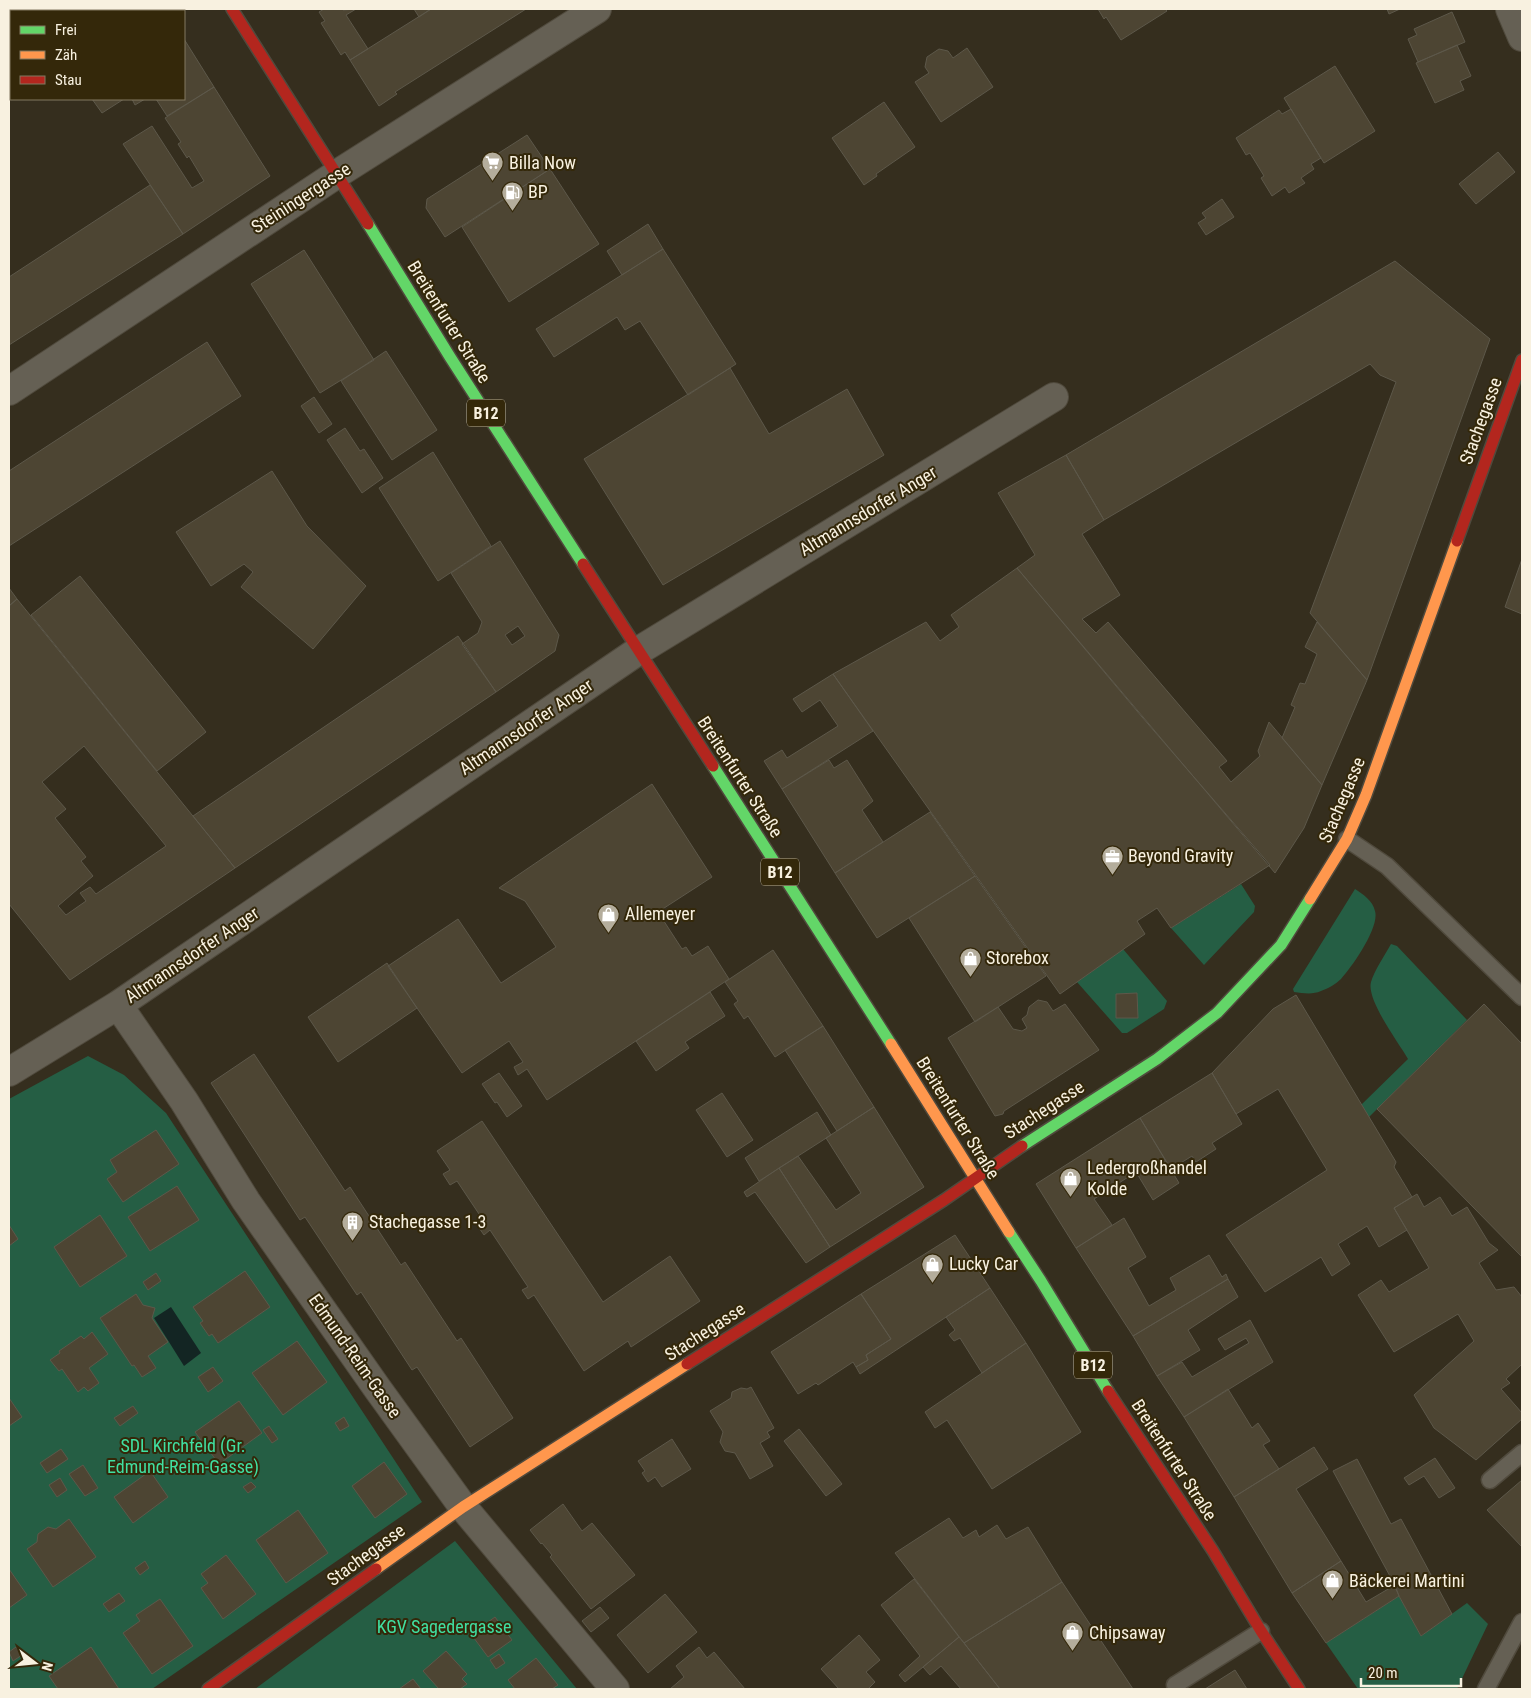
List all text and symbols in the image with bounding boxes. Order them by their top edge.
legend [10,10,185,100]
text: Frei [55,21,77,39]
text: Zäh [55,46,77,64]
text: Stau [55,71,82,89]
supermarket icon: Billa Now [481,151,505,182]
place label: Billa Now [509,152,576,173]
street label: Steiningergasse [247,158,354,237]
fuel station icon: BP [500,180,524,211]
place label: BP [528,181,548,202]
street label: Breitenfurter Straße [403,257,495,387]
street label: Stachegasse [1455,374,1506,467]
road number: B12 [467,399,505,426]
street label: Altmannsdorfer Anger [795,461,941,560]
street label: Altmannsdorfer Anger [455,674,597,779]
street label: Breitenfurter Straße [693,712,787,841]
street label: Stachegasse [1314,754,1369,846]
office icon: Beyond Gravity [1100,844,1124,875]
place label: Beyond Gravity [1128,845,1234,866]
road number: B12 [761,859,799,886]
street label: Altmannsdorfer Anger [121,902,263,1007]
shop icon: Allemeyer [597,902,621,933]
place label: Allemeyer [625,903,696,924]
shop icon: Storebox [958,946,982,977]
place label: Storebox [986,947,1049,968]
street label: Breitenfurter Straße [912,1053,1004,1183]
street label: Stachegasse [1000,1076,1088,1143]
place label: Ledergroßhandel Kolde [1087,1157,1207,1199]
shop icon: Ledergroßhandel Kolde [1059,1166,1083,1197]
building icon: Stachegasse 1-3 [341,1210,365,1241]
place label: Stachegasse 1-3 [369,1211,486,1232]
shop icon: Lucky Car [921,1252,945,1283]
place label: Lucky Car [949,1253,1019,1274]
street label: Edmund-Reim-Gasse [305,1290,406,1422]
street label: Stachegasse [661,1298,749,1365]
road number: B12 [1074,1352,1112,1378]
street label: Breitenfurter Straße [1127,1395,1221,1524]
park label: SDL Kirchfeld (Gr. Edmund-Reim-Gasse) [107,1435,259,1478]
street label: Stachegasse [323,1519,409,1590]
shop icon: Bäckerei Martini [1321,1569,1345,1600]
place label: Bäckerei Martini [1349,1570,1465,1591]
park label: KGV Sagedergasse [377,1616,511,1637]
shop icon: Chipsaway [1061,1621,1085,1652]
place label: Chipsaway [1089,1622,1166,1643]
north arrow [10,1638,60,1688]
scale bar [1361,1656,1461,1688]
text: N [39,1660,56,1673]
text: 20 m [1368,1664,1398,1682]

